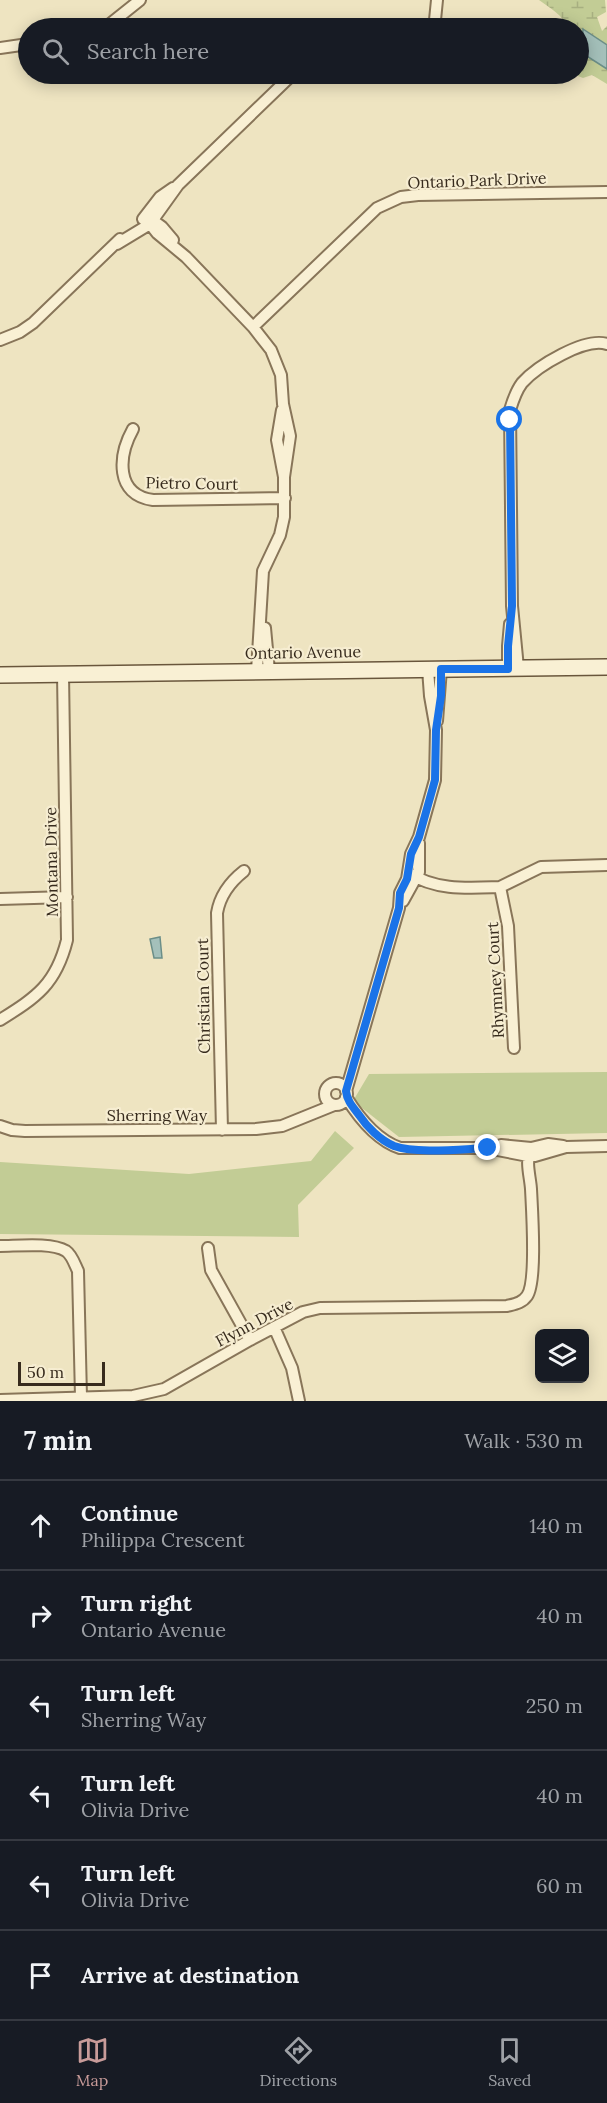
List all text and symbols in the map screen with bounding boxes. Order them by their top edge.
search box [18,18,589,84]
icon: search [39,35,72,68]
text: Search here [87,37,209,65]
street label: Ontario Park Drive [407,168,547,192]
route start [496,406,522,432]
street label: Pietro Court [146,472,239,494]
street label: Ontario Avenue [245,641,361,663]
street label: Montana Drive [40,806,62,917]
street label: Rhymney Court [482,920,508,1039]
street label: Christian Court [192,937,214,1054]
street label: Sherring Way [107,1105,208,1125]
route end [474,1134,500,1160]
street label: Flynn Drive [212,1293,297,1351]
map controls [535,1329,589,1383]
button: layers [535,1329,589,1383]
scale bar [18,1359,105,1386]
text: 50 m [27,1362,64,1382]
text: 7 min [24,1424,92,1457]
text: Walk · 530 m [464,1428,583,1453]
text: Continue [81,1499,178,1527]
icon: ahead [24,1509,57,1542]
text: 140 m [529,1513,583,1538]
text: Philippa Crescent [81,1527,245,1552]
text: Turn right [81,1589,192,1617]
icon: right [24,1599,57,1632]
text: 40 m [537,1603,583,1628]
text: Ontario Avenue [81,1617,226,1642]
text: Turn left [81,1679,175,1707]
icon: left [24,1689,57,1722]
text: 250 m [526,1693,583,1718]
text: Sherring Way [81,1707,206,1732]
text: Turn left [81,1769,175,1797]
icon: left [24,1779,57,1812]
text: 40 m [537,1783,583,1808]
text: Olivia Drive [81,1797,189,1822]
text: Turn left [81,1859,175,1887]
icon: left [24,1869,57,1902]
text: 60 m [536,1873,583,1898]
text: Olivia Drive [81,1887,189,1912]
icon: arrive [24,1959,57,1992]
text: Arrive at destination [81,1961,299,1989]
tab: Map [76,2034,109,2090]
tab: Directions [260,2034,337,2090]
tab: Saved [488,2034,531,2090]

